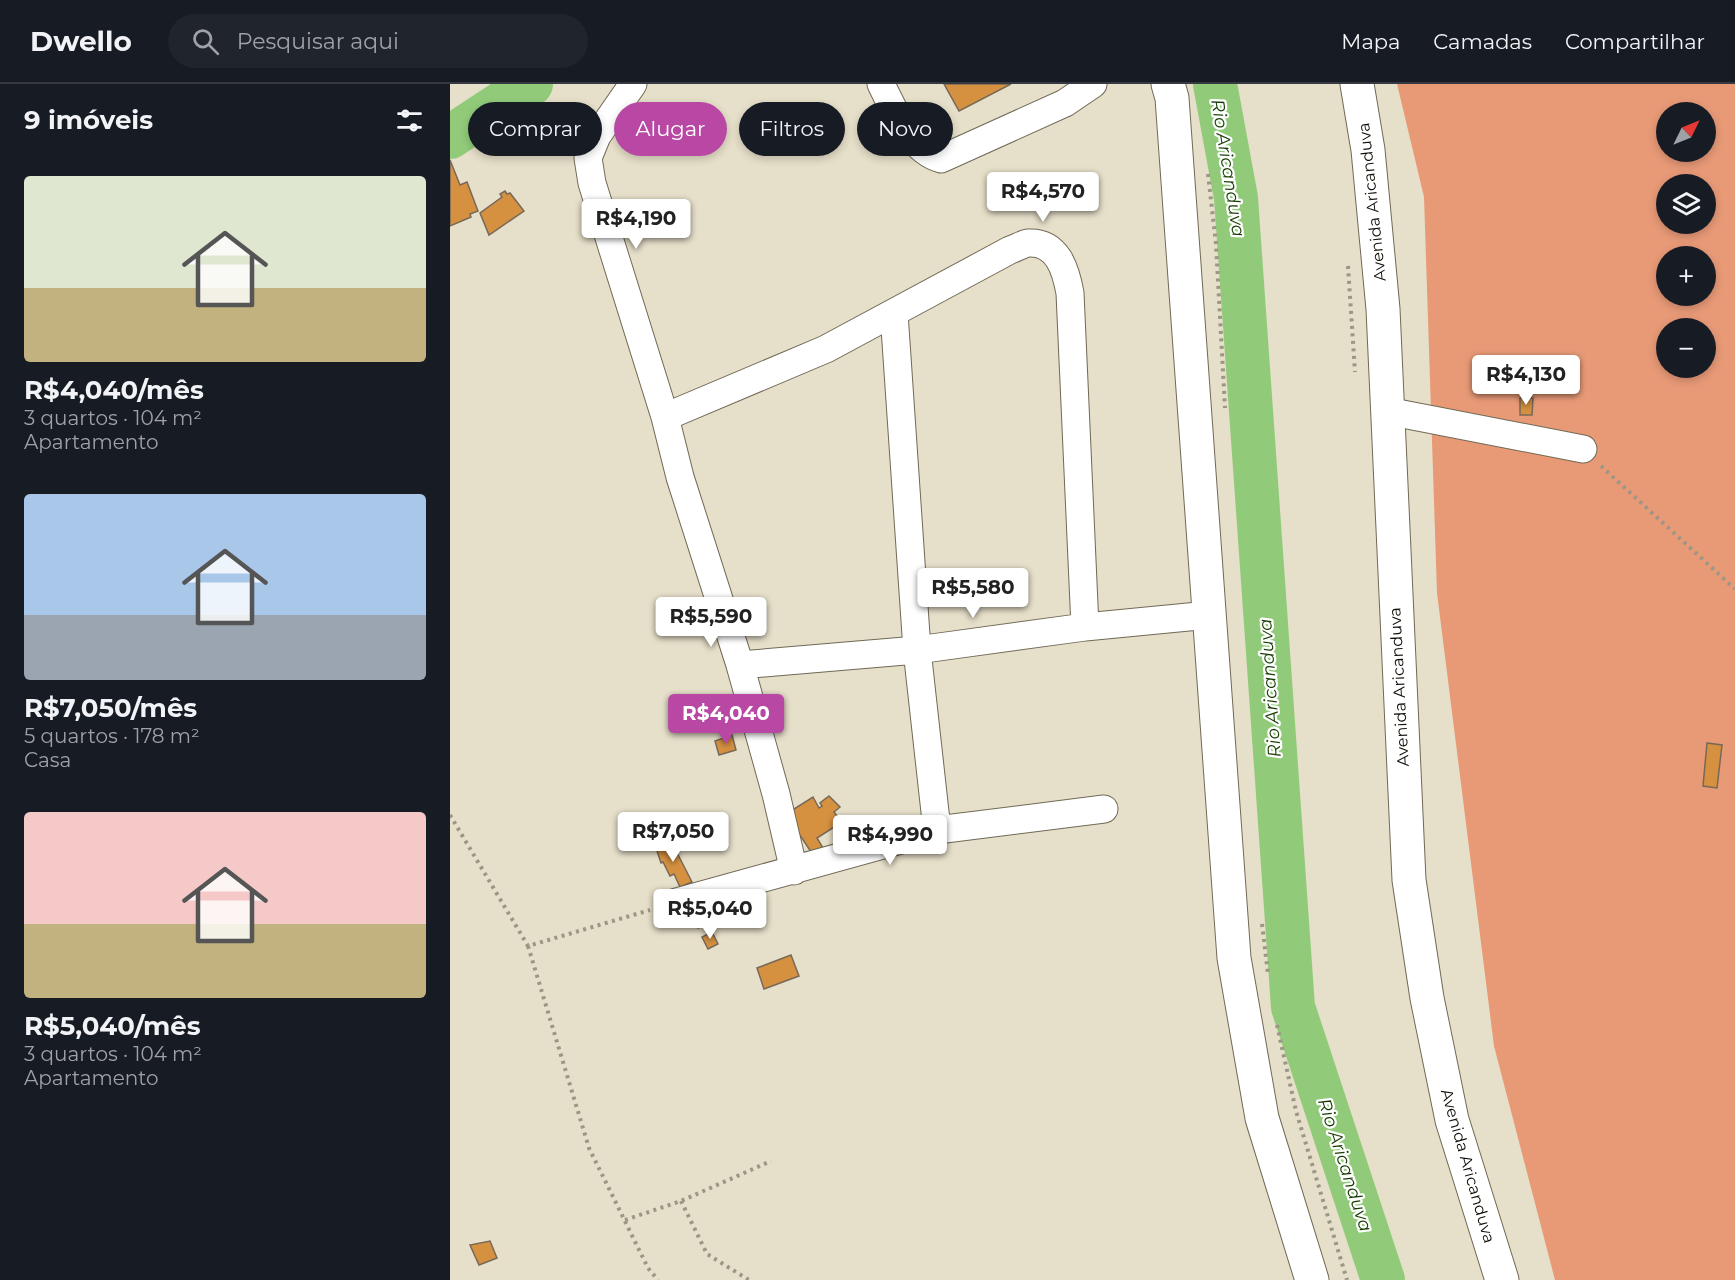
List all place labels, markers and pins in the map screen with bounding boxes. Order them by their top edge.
pin: R$4,570 [988,172,1098,223]
pin: R$4,190 [581,199,691,250]
pin: R$4,130 [1471,355,1581,406]
pin: R$5,580 [918,568,1028,619]
pin: R$5,590 [656,597,766,648]
pin: R$4,040 [671,694,781,745]
pin: R$7,050 [618,812,728,863]
pin: R$4,990 [835,815,945,866]
pin: R$5,040 [655,889,765,940]

